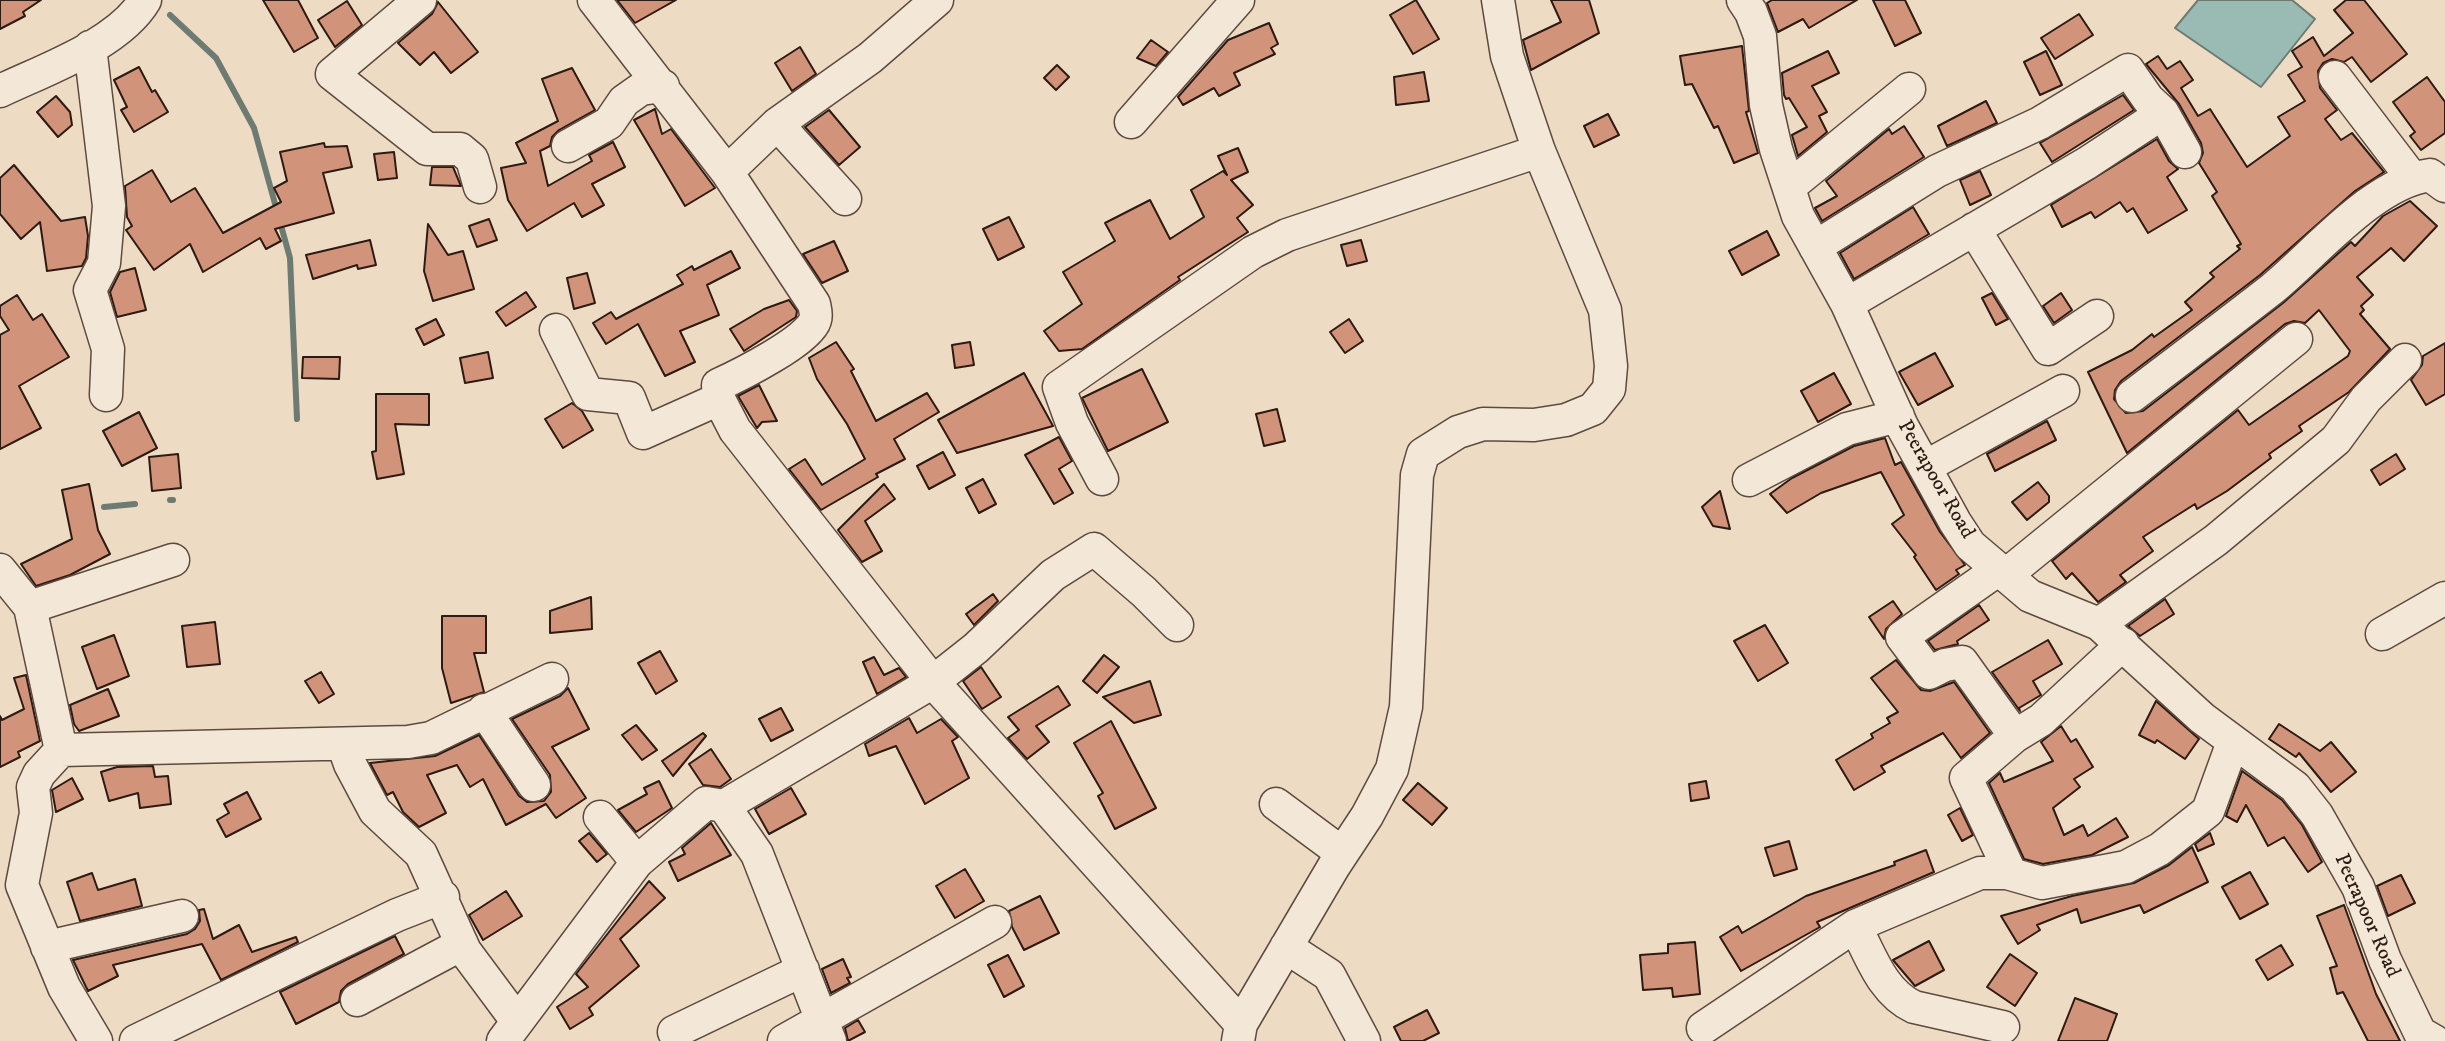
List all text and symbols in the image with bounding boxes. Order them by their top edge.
street label: Peerapoor Road [1891,416,1979,544]
street label: Peerapoor Road [2327,850,2405,982]

